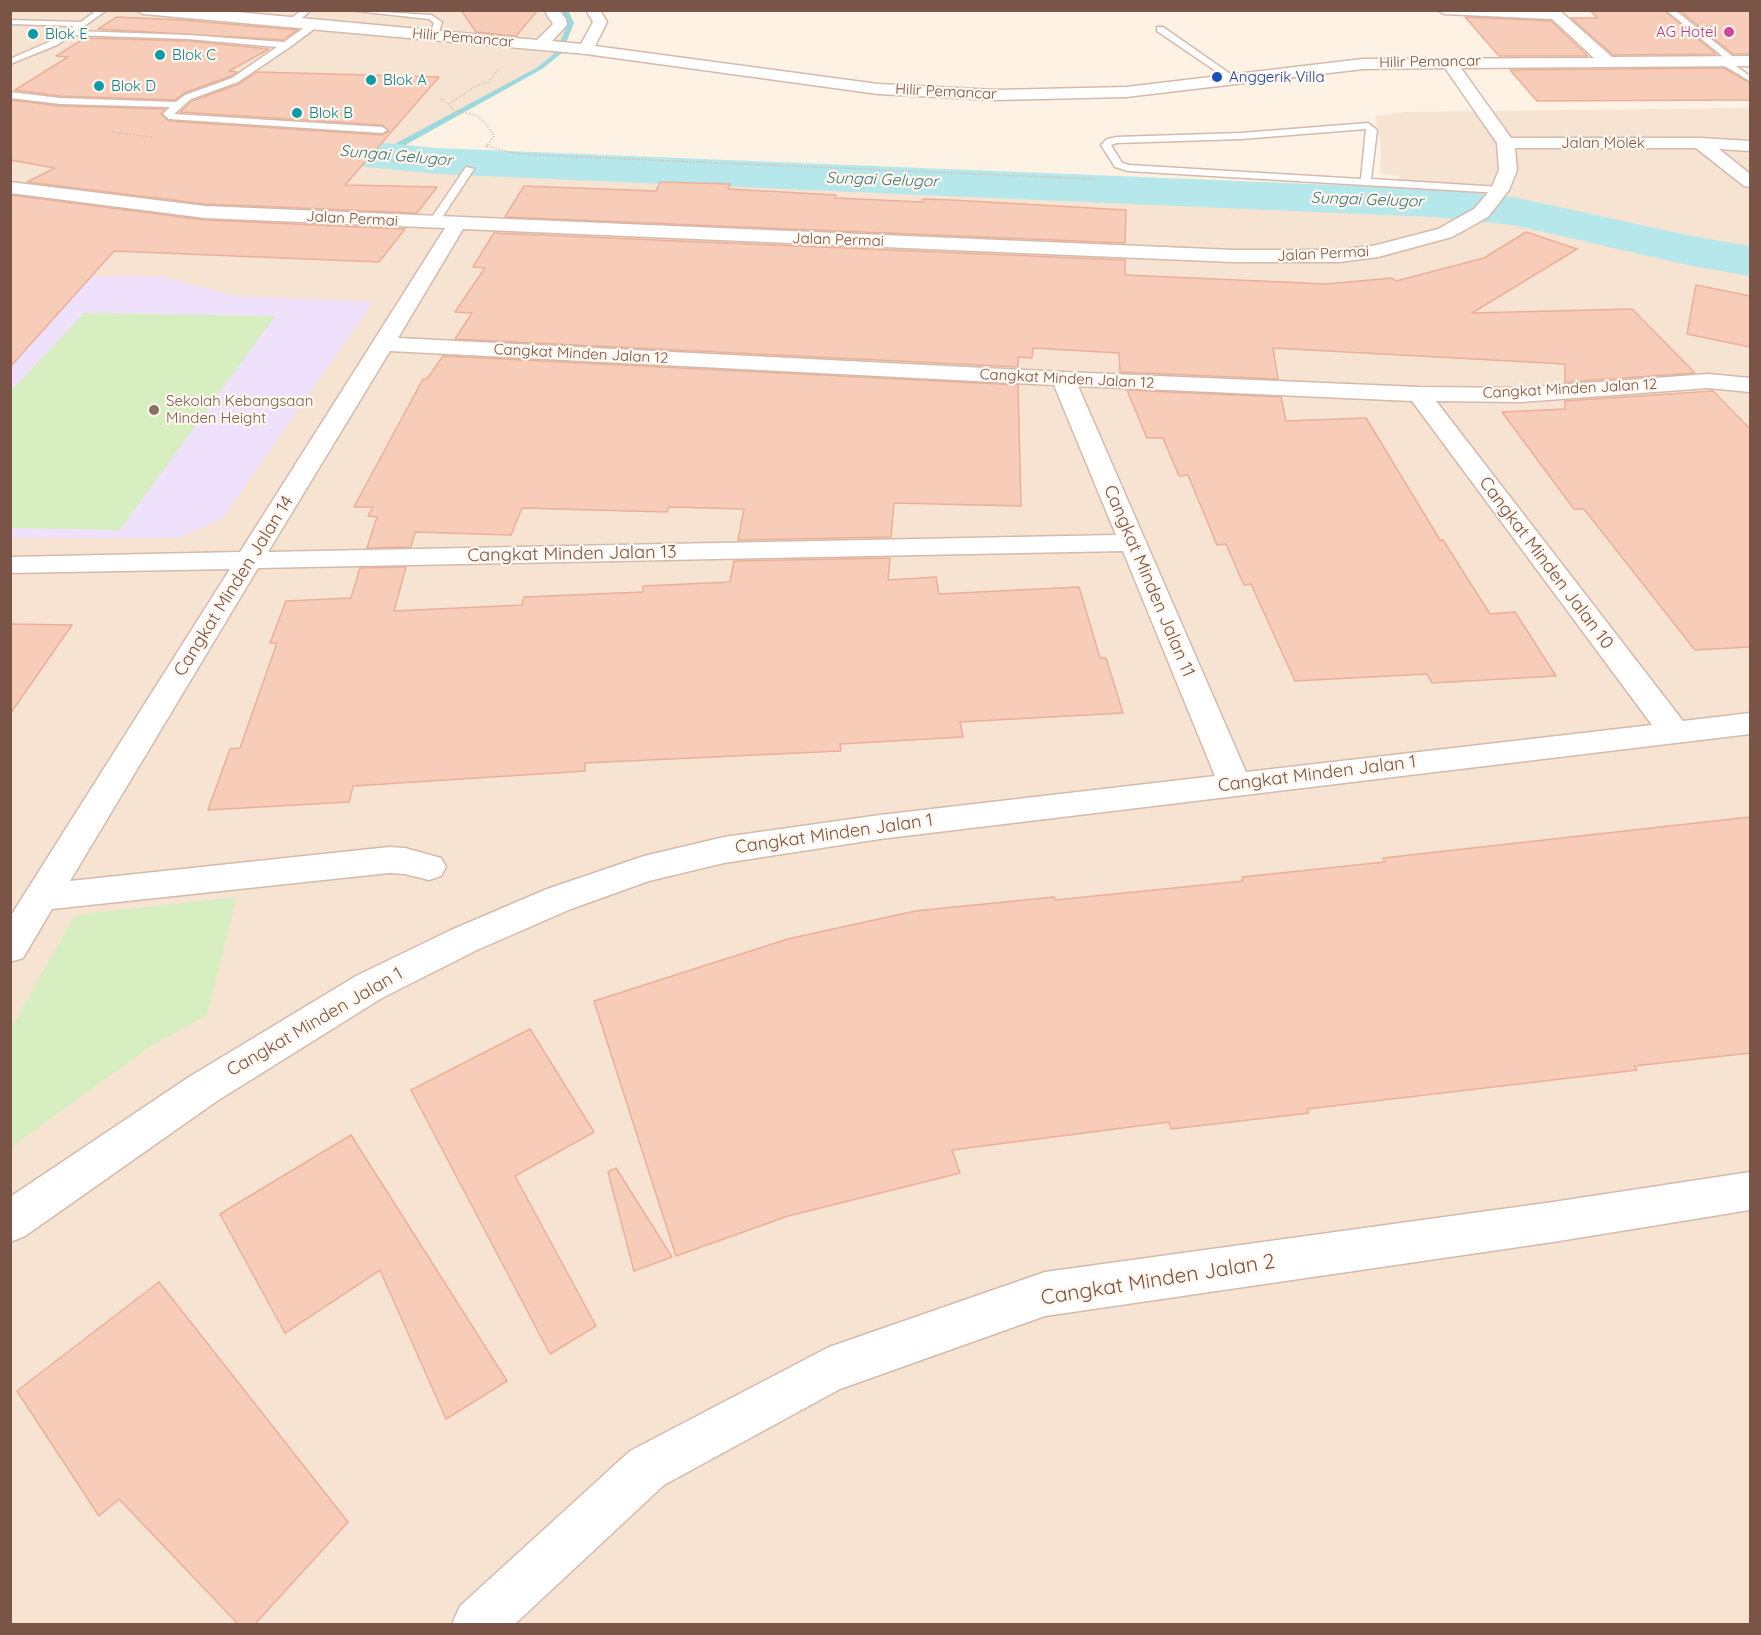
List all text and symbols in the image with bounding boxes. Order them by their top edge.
place label: AG Hotel [1656,23,1717,41]
place label: Blok E [45,25,88,43]
street label: Hilir Pemancar [411,25,515,51]
marker: AG Hotel [1722,25,1736,39]
marker: Blok E [26,27,40,41]
place label: Blok C [172,46,216,64]
marker: Blok C [153,48,167,62]
street label: Hilir Pemancar [1379,52,1481,72]
place label: Anggerik Villa [1229,68,1325,86]
marker: Anggerik Villa [1210,70,1224,84]
place label: Blok A [383,71,427,89]
marker: Blok A [364,73,378,87]
place label: Blok D [111,77,156,95]
marker: Blok D [92,79,106,93]
street label: Hilir Pemancar [895,80,997,104]
place label: Blok B [309,104,353,122]
marker: Blok B [290,106,304,120]
street label: Jalan Molek [1561,134,1645,152]
water label: Sungai Gelugor [339,142,453,170]
water label: Sungai Gelugor [825,168,939,192]
water label: Sungai Gelugor [1310,188,1424,212]
street label: Jalan Permai [306,208,398,230]
street label: Jalan Permai [792,229,884,251]
street label: Jalan Permai [1277,243,1369,265]
street label: Cangkat Minden Jalan 12 [493,340,669,368]
street label: Cangkat Minden Jalan 12 [979,365,1155,393]
street label: Cangkat Minden Jalan 12 [1482,375,1658,403]
place label: Sekolah Kebangsaan Minden Height [166,392,313,427]
marker: Sekolah Kebangsaan Minden Height [147,403,161,417]
street label: Cangkat Minden Jalan 10 [1474,473,1618,653]
street label: Cangkat Minden Jalan 11 [1099,482,1199,680]
street label: Cangkat Minden Jalan 14 [170,492,298,680]
street label: Cangkat Minden Jalan 13 [467,541,677,567]
street label: Cangkat Minden Jalan 1 [1217,751,1417,797]
street label: Cangkat Minden Jalan 1 [734,809,934,859]
street label: Cangkat Minden Jalan 1 [223,963,407,1081]
street label: Cangkat Minden Jalan 2 [1039,1249,1277,1311]

